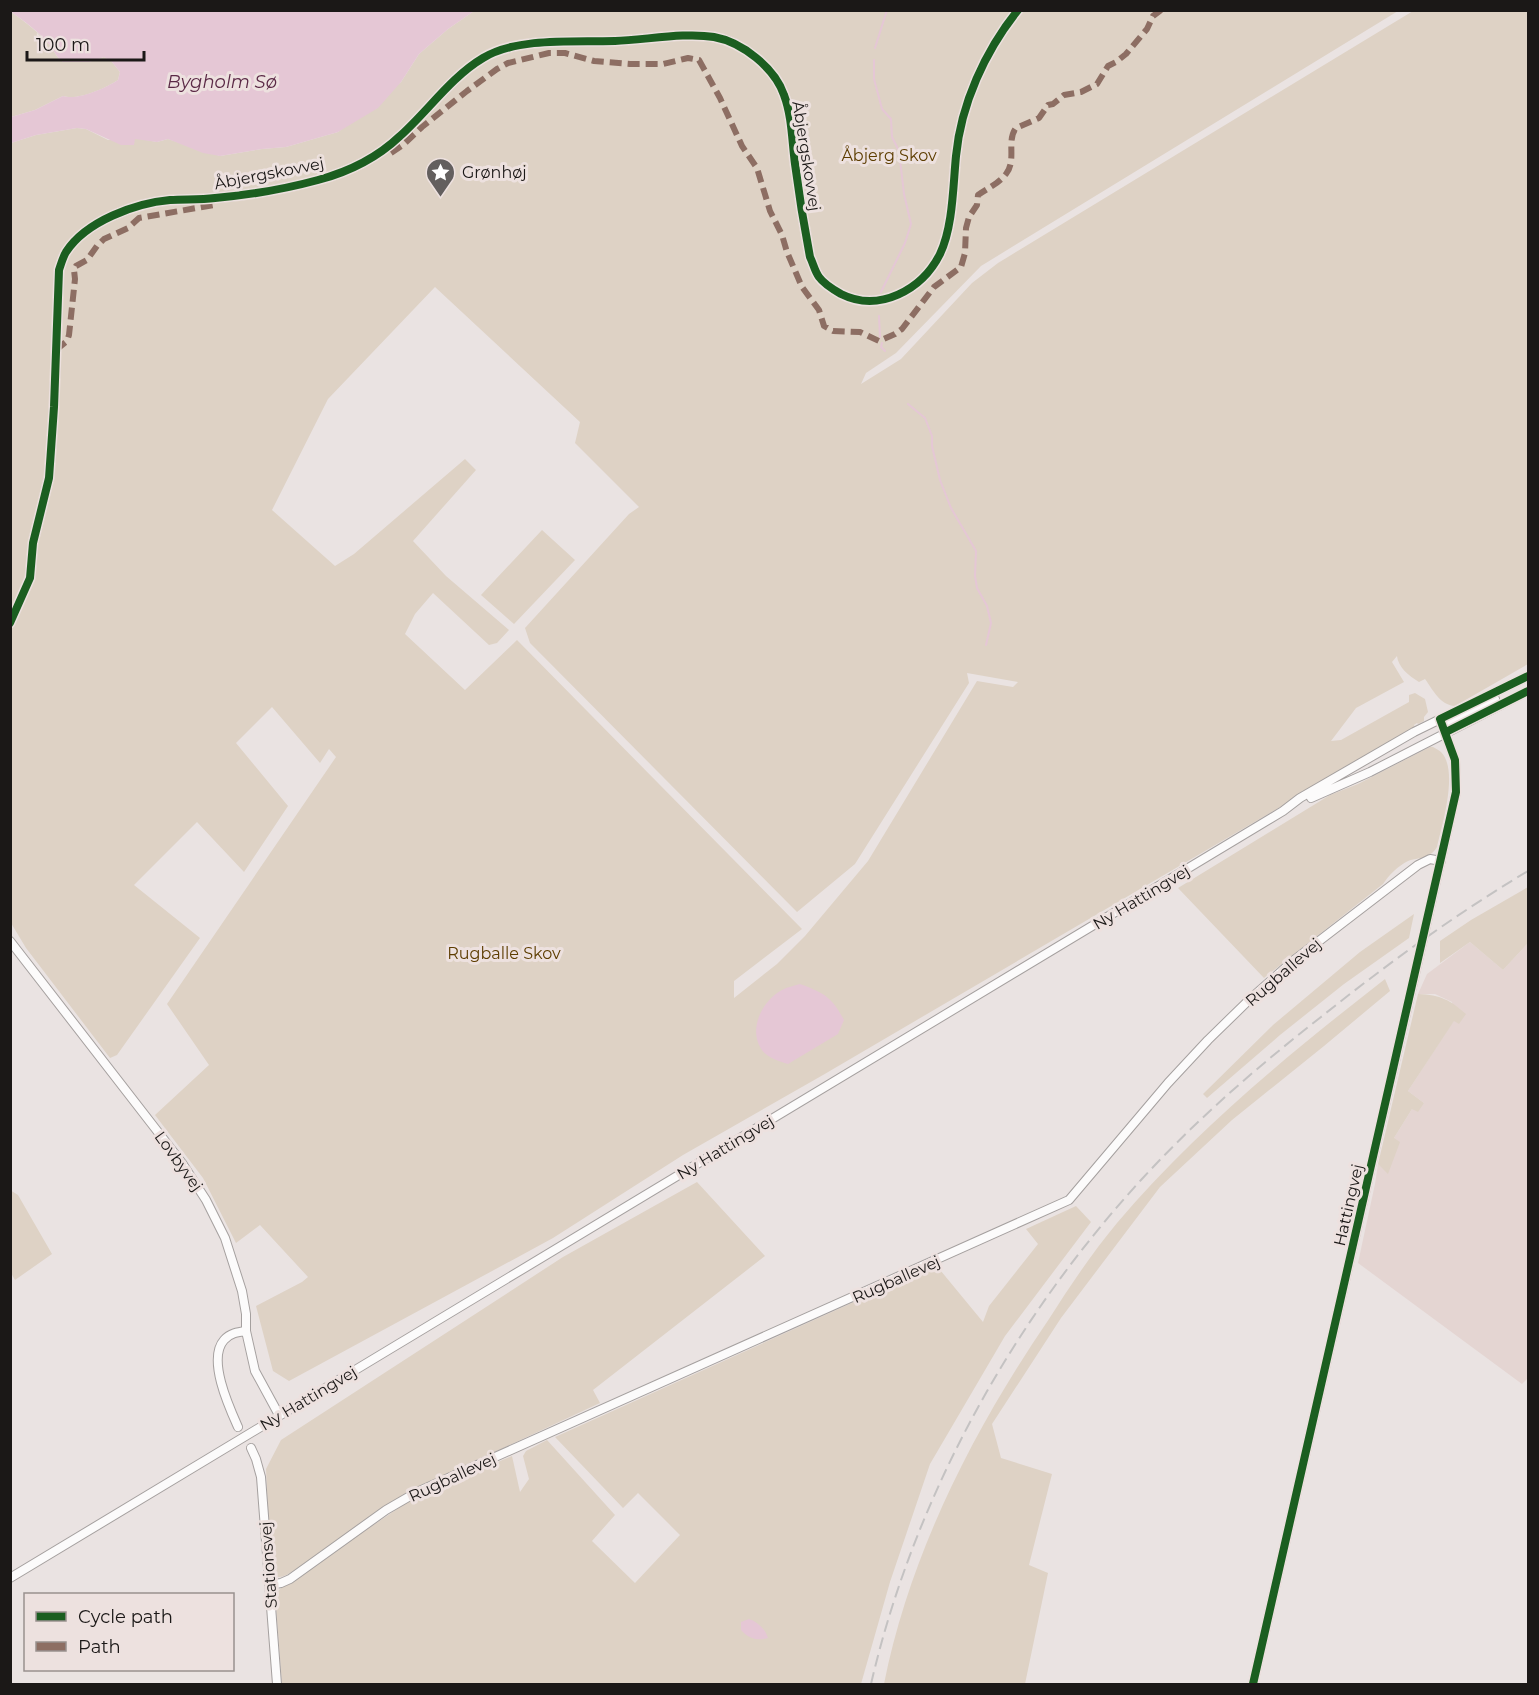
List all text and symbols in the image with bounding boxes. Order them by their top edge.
scale bar [27,24,144,62]
text: 100 m [36,34,90,56]
water label: Bygholm Sø [167,71,277,93]
street label: Åbjergskovvej [788,99,826,213]
park label: Åbjerg Skov [841,145,937,165]
street label: Åbjergskovvej [212,153,326,193]
place icon: Grønhøj [425,156,457,198]
place label: Grønhøj [462,163,527,182]
street label: Ny Hattingvej [1089,861,1193,934]
street label: Rugballevej [1242,934,1325,1010]
park label: Rugballe Skov [447,944,561,963]
street label: Ny Hattingvej [673,1111,777,1184]
street label: Lovbyvej [151,1128,207,1195]
street label: Hattingvej [1330,1162,1367,1248]
street label: Rugballevej [849,1252,943,1307]
street label: Ny Hattingvej [256,1362,360,1435]
street label: Rugballevej [406,1449,499,1506]
street label: Stationsvej [256,1521,281,1609]
legend [24,1593,234,1671]
text: Cycle path [78,1606,173,1628]
text: Path [78,1636,121,1658]

